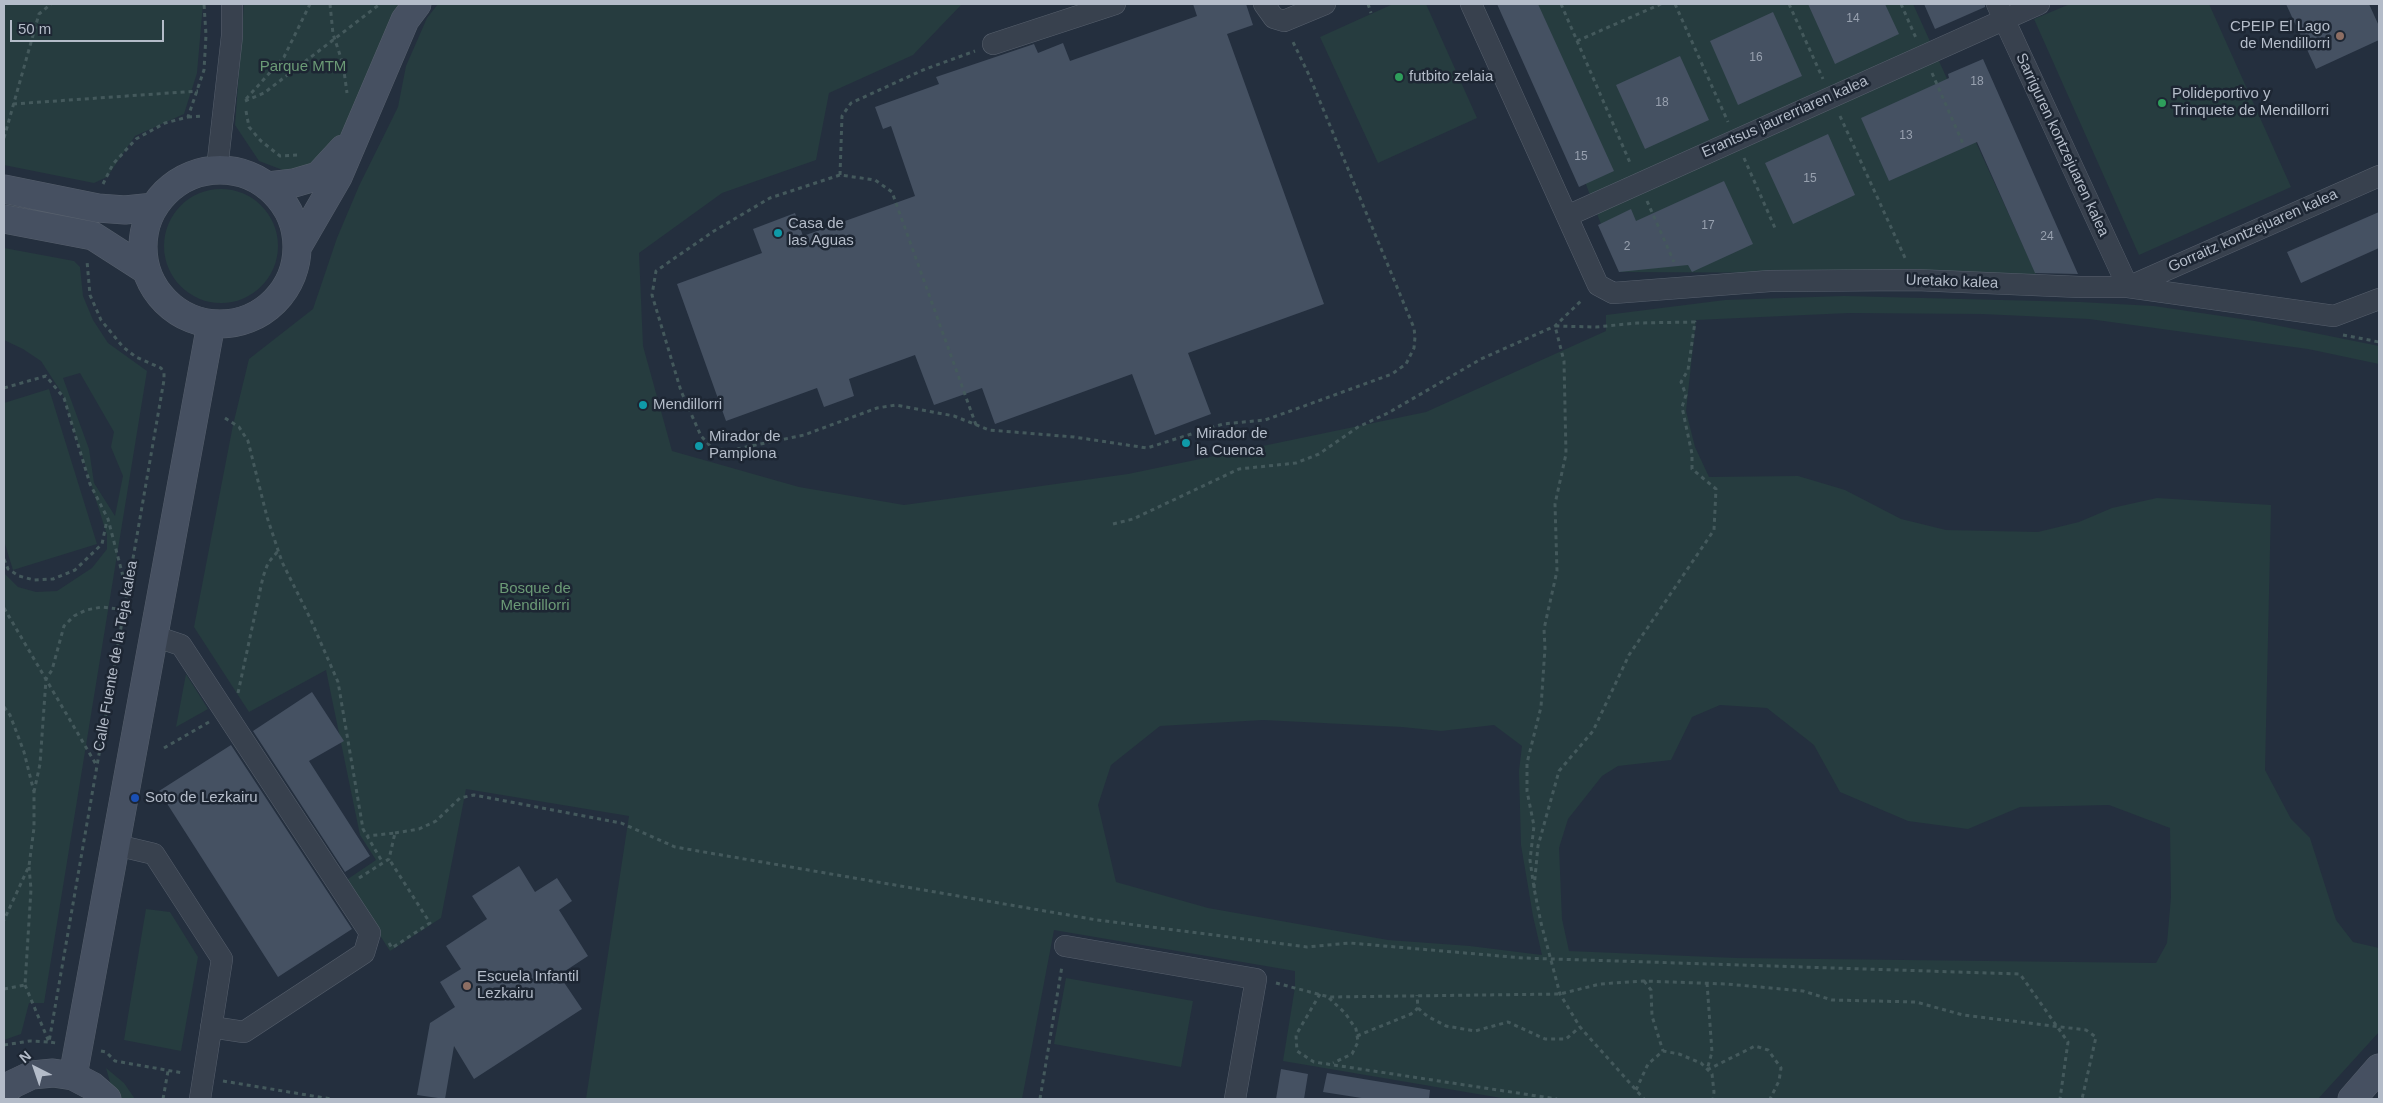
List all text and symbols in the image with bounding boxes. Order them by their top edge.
scale bar [12,10,166,42]
house number: 14 [1846,12,1860,26]
place label: CPEIP El Lago de Mendillorri [2230,18,2330,53]
text: 50 m [18,20,51,37]
marker: CPEIP El Lago de Mendillorri [2334,30,2346,42]
house number: 16 [1749,51,1763,65]
street label: Sarriguren kontzejuaren kalea [2012,51,2112,239]
park label: Parque MTM [260,58,346,76]
place label: futbito zelaia [1409,68,1493,86]
marker: futbito zelaia [1393,71,1405,83]
street label: Erantsus jaurerriaren kalea [1699,72,1871,162]
house number: 18 [1970,75,1984,89]
place label: Polideportivo y Trinquete de Mendillorri [2172,85,2329,120]
house number: 18 [1655,96,1669,110]
marker: Polideportivo y Trinquete de Mendillorri [2156,97,2168,109]
house number: 13 [1899,129,1913,143]
house number: 15 [1574,150,1588,164]
house number: 15 [1803,172,1817,186]
street label: Gorraitz kontzejuaren kalea [2166,185,2340,277]
place label: Casa de las Aguas [788,215,854,250]
house number: 17 [1701,219,1715,233]
marker: Casa de las Aguas [772,227,784,239]
house number: 24 [2040,230,2054,244]
house number: 2 [1624,240,1630,254]
street label: Uretako kalea [1905,271,1999,293]
place label: Mendillorri [653,396,722,414]
marker: Mendillorri [637,399,649,411]
place label: Mirador de la Cuenca [1196,425,1268,460]
place label: Mirador de Pamplona [709,428,781,463]
marker: Mirador de la Cuenca [1180,437,1192,449]
marker: Mirador de Pamplona [693,440,705,452]
street label: Calle Fuente de la Teja kalea [90,559,142,753]
park label: Bosque de Mendillorri [499,580,571,615]
place label: Soto de Lezkairu [145,789,258,807]
marker: Soto de Lezkairu [129,792,141,804]
place label: Escuela Infantil Lezkairu [477,968,579,1003]
marker: Escuela Infantil Lezkairu [461,980,473,992]
north arrow [10,1043,60,1093]
text: N [16,1047,34,1066]

